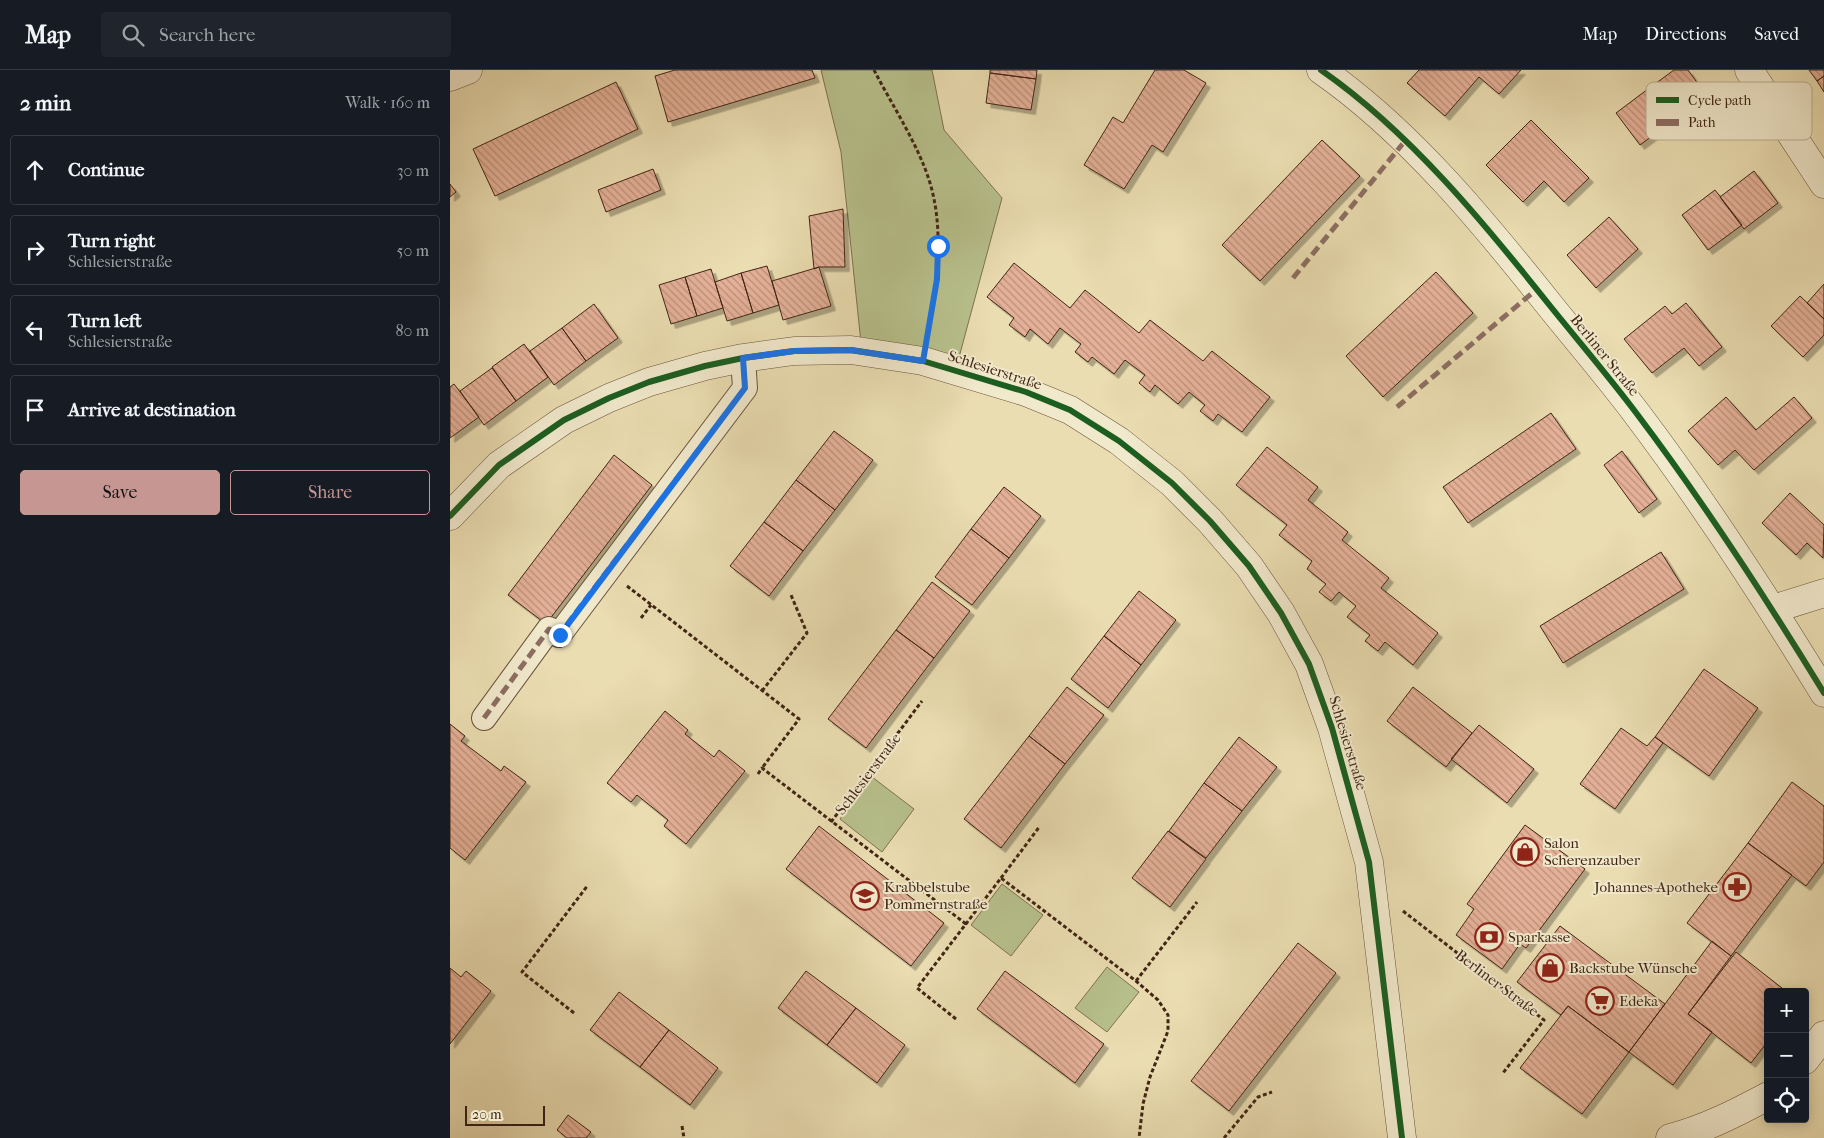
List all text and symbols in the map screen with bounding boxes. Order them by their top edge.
search box [101,12,451,57]
text: Map [25,21,71,49]
icon: search [119,21,147,49]
text: Search here [159,24,255,46]
text: Map [1583,24,1617,45]
text: Directions [1645,24,1726,45]
text: Saved [1754,24,1799,45]
legend [1646,82,1812,140]
text: 2 min [20,91,71,115]
text: Cycle path [1688,92,1752,109]
text: Walk · 160 m [345,93,430,112]
text: Path [1688,114,1716,131]
icon: ahead [21,156,49,184]
text: Continue [68,159,144,181]
text: 30 m [397,161,429,180]
text: Turn right [68,230,155,252]
route start [927,235,950,258]
icon: right [21,236,49,264]
text: 50 m [397,241,429,260]
text: Schlesierstraße [68,252,172,271]
text: Turn left [68,310,142,332]
street label: Berliner Straße [1567,311,1644,400]
icon: left [21,316,49,344]
text: 80 m [395,321,429,340]
text: Schlesierstraße [68,332,172,351]
street label: Schlesierstraße [946,346,1045,394]
icon: arrive [21,396,49,424]
text: Arrive at destination [68,399,236,421]
button: Save [20,470,220,515]
button: Share [230,470,430,515]
route end [549,624,572,647]
street label: Schlesierstraße [1325,694,1371,793]
street label: Schlesierstraße [831,729,905,818]
place label: Salon Scherenzauber [1544,834,1641,869]
shop icon: Salon Scherenzauber [1510,837,1540,867]
pharmacy icon: Johannes-Apotheke [1722,872,1752,902]
place label: Krabbelstube Pommernstraße [884,878,988,913]
place label: Johannes-Apotheke [1593,878,1719,896]
school or university icon: Krabbelstube Pommernstraße [850,881,880,911]
bank icon: Sparkasse [1474,922,1504,952]
place label: Sparkasse [1508,928,1571,946]
street label: Berliner Straße [1452,946,1543,1021]
shop icon: Backstube Wünsche [1535,953,1565,983]
place label: Backstube Wünsche [1569,959,1698,977]
supermarket icon: Edeka [1585,986,1615,1016]
map controls [1764,988,1809,1123]
button: + [1764,988,1809,1033]
place label: Edeka [1619,992,1659,1010]
button: − [1764,1033,1809,1078]
button: locate [1764,1078,1809,1123]
scale bar [465,1103,545,1126]
text: 20 m [472,1106,502,1123]

